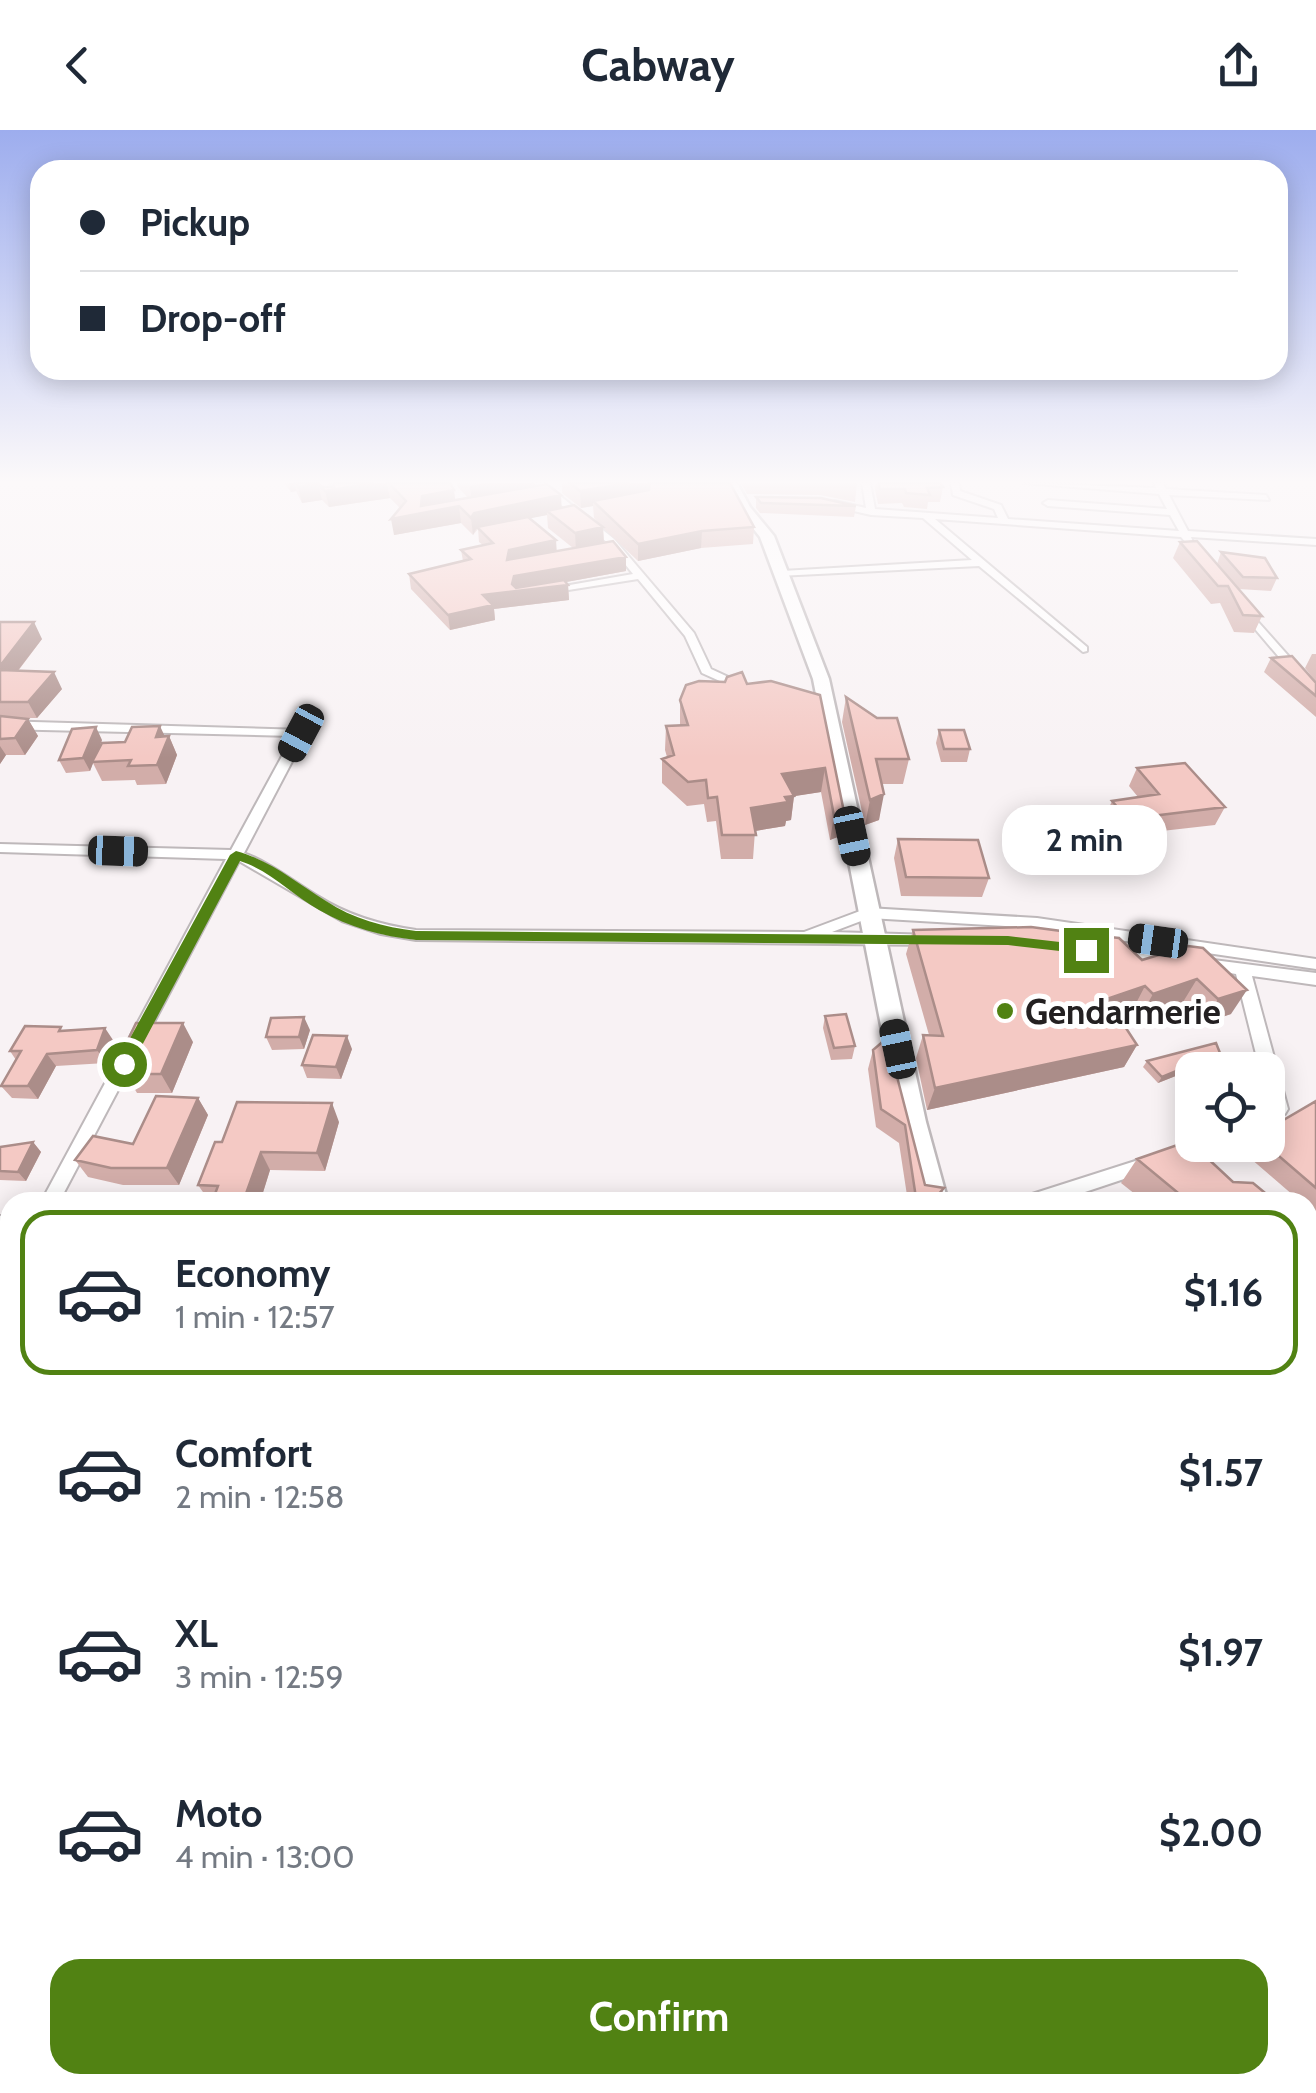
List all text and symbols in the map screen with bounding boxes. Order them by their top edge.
icon: back [50,38,105,93]
text: Cabway [581,38,735,92]
icon: share [1211,38,1266,93]
text: Pickup [140,199,250,246]
text: Drop-off [140,295,286,342]
car [274,699,328,767]
car [831,804,873,868]
callout: 2 min [1004,805,1168,875]
text: 2 min [1046,820,1123,859]
car [87,835,149,867]
car [1126,922,1190,960]
route end [1064,928,1109,973]
place label: Gendarmerie [1025,990,1221,1033]
marker: Gendarmerie [994,1000,1016,1022]
car [877,1017,919,1081]
route start [102,1042,147,1087]
map controls [1175,1052,1285,1162]
button: locate [1175,1052,1285,1162]
icon: car [55,1248,145,1338]
text: Economy [175,1250,330,1297]
text: $1.16 [1184,1269,1263,1316]
text: 1 min · 12:57 [175,1297,335,1336]
icon: car [55,1428,145,1518]
text: Comfort [175,1430,312,1477]
text: $1.57 [1179,1449,1263,1496]
text: 2 min · 12:58 [175,1477,344,1516]
icon: car [55,1608,145,1698]
text: XL [175,1610,218,1657]
text: $1.97 [1178,1629,1263,1676]
text: 3 min · 12:59 [175,1657,344,1696]
icon: car [55,1788,145,1878]
text: Moto [175,1790,262,1837]
text: $2.00 [1159,1809,1263,1856]
text: 4 min · 13:00 [175,1837,355,1876]
button: Confirm [50,1959,1268,2074]

